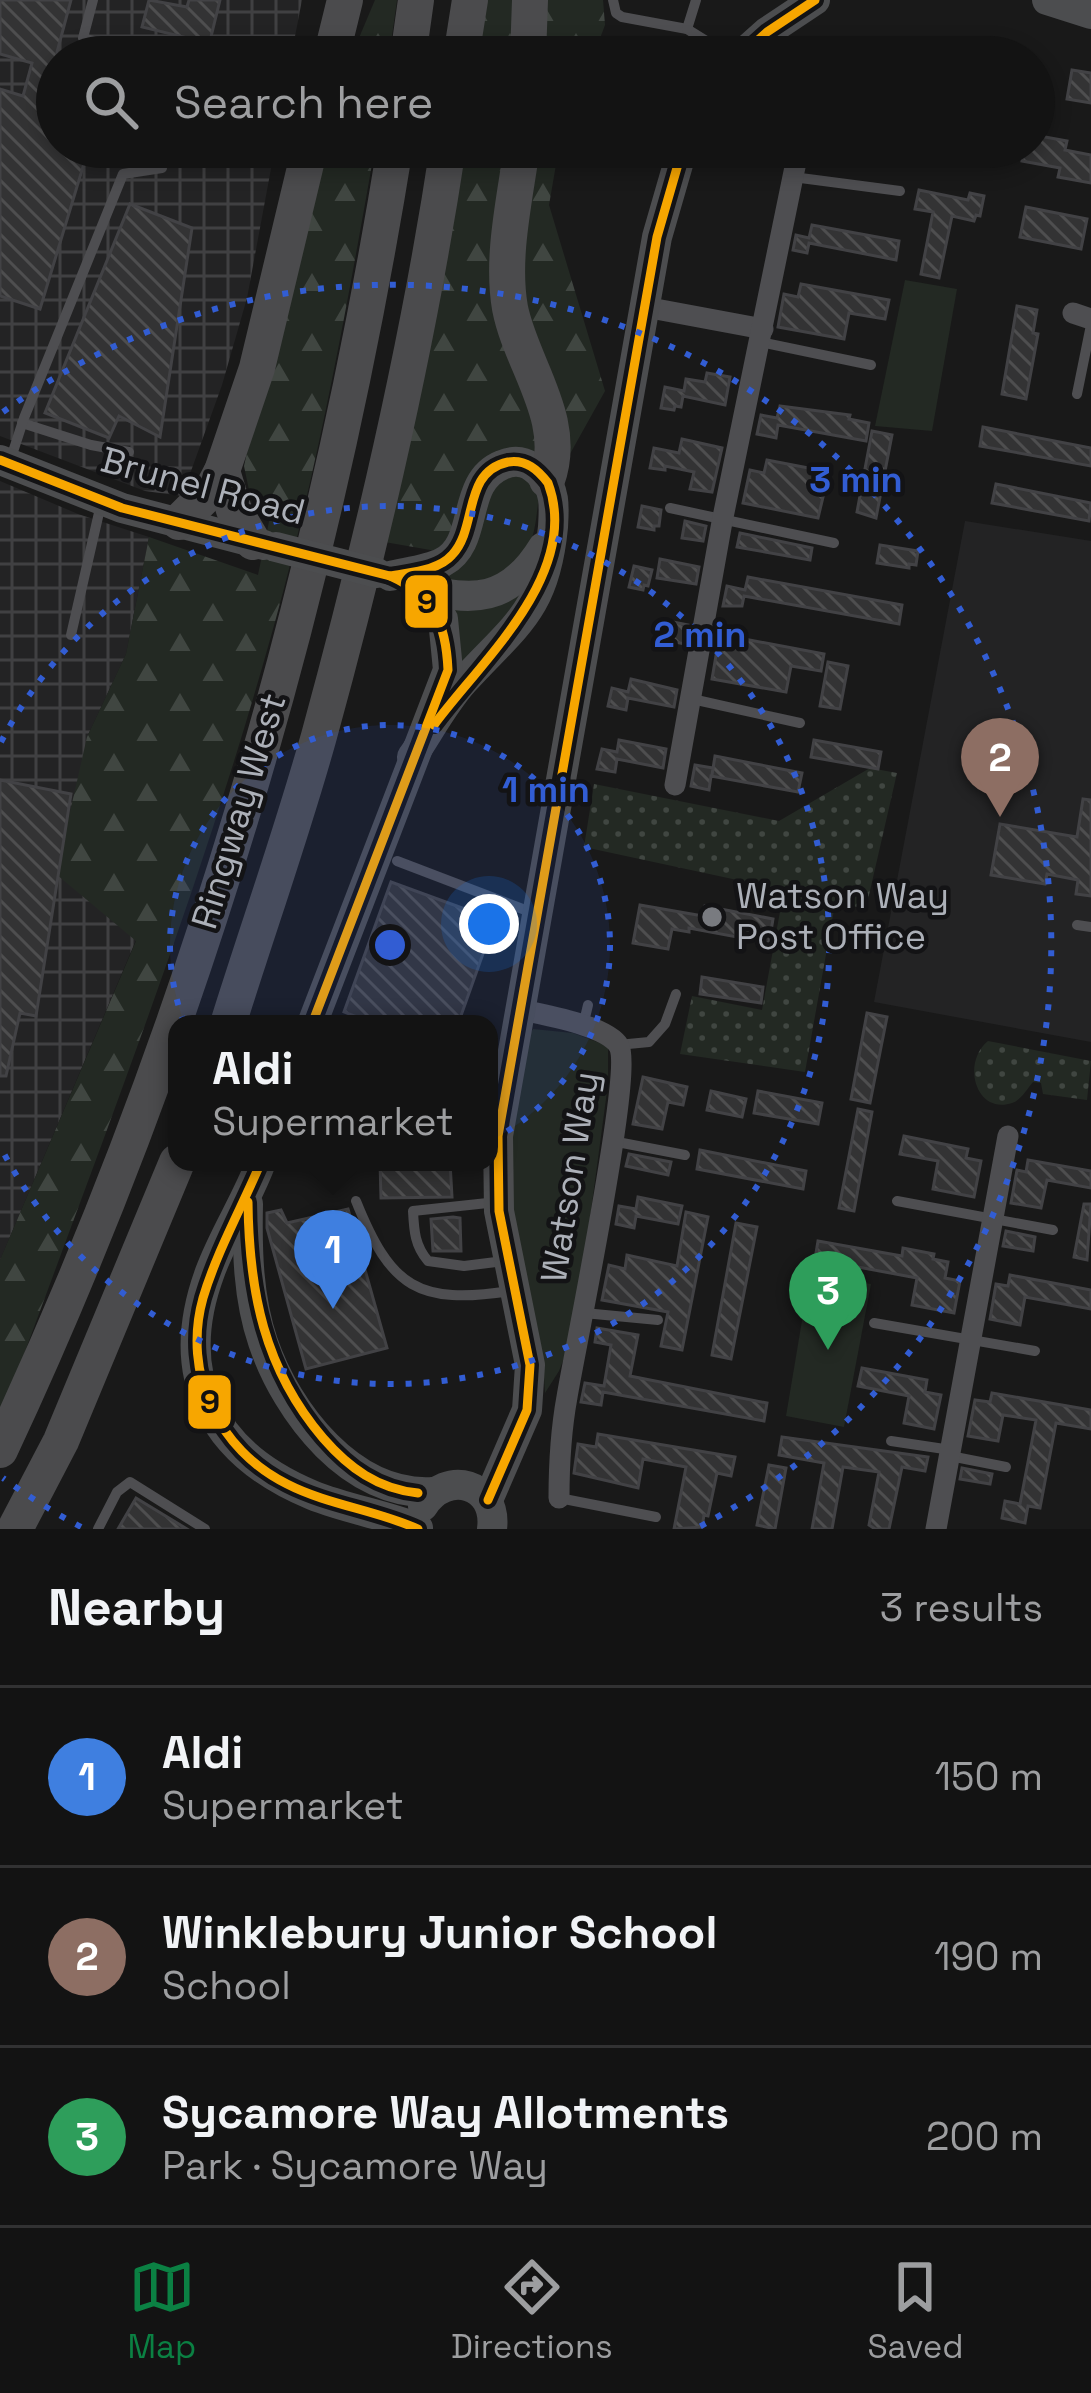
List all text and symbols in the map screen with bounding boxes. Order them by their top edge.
search box [36,36,1055,168]
icon: search [78,69,144,135]
text: Search here [174,74,433,131]
street label: Brunel Road [96,437,310,535]
text: 3 min [809,457,903,503]
line badge: 9 [403,573,450,630]
text: 9 [417,581,437,623]
text: 2 min [653,612,747,658]
street label: Ringway West [181,688,297,934]
pin: 2 [961,718,1039,817]
text: 1 min [502,767,590,813]
place label: Watson Way Post Office [736,873,949,960]
your location [459,894,519,954]
marker: Watson Way Post Office [699,904,725,930]
centre of rings [369,924,411,966]
popup [168,1015,498,1171]
text: Aldi [212,1040,293,1097]
street label: Watson Way [531,1068,609,1286]
text: Supermarket [212,1097,454,1146]
pin: 1 [294,1210,372,1309]
pin: 3 [789,1251,867,1350]
line badge: 9 [186,1373,233,1431]
text: 9 [200,1381,220,1423]
text: Nearby [48,1575,225,1640]
text: 3 results [880,1583,1043,1632]
text: Aldi [162,1724,243,1781]
text: 1 [78,1752,96,1801]
text: 150 m [935,1752,1043,1801]
text: Supermarket [162,1781,404,1830]
text: Winklebury Junior School [162,1904,717,1961]
text: 2 [75,1932,99,1981]
text: 190 m [934,1932,1043,1981]
text: School [162,1961,291,2010]
text: Sycamore Way Allotments [162,2084,729,2141]
text: 3 [75,2112,99,2161]
text: 200 m [926,2112,1043,2161]
text: Park · Sycamore Way [162,2141,548,2190]
tab: Map [127,2254,196,2368]
tab: Directions [451,2254,613,2368]
tab: Saved [867,2254,964,2368]

